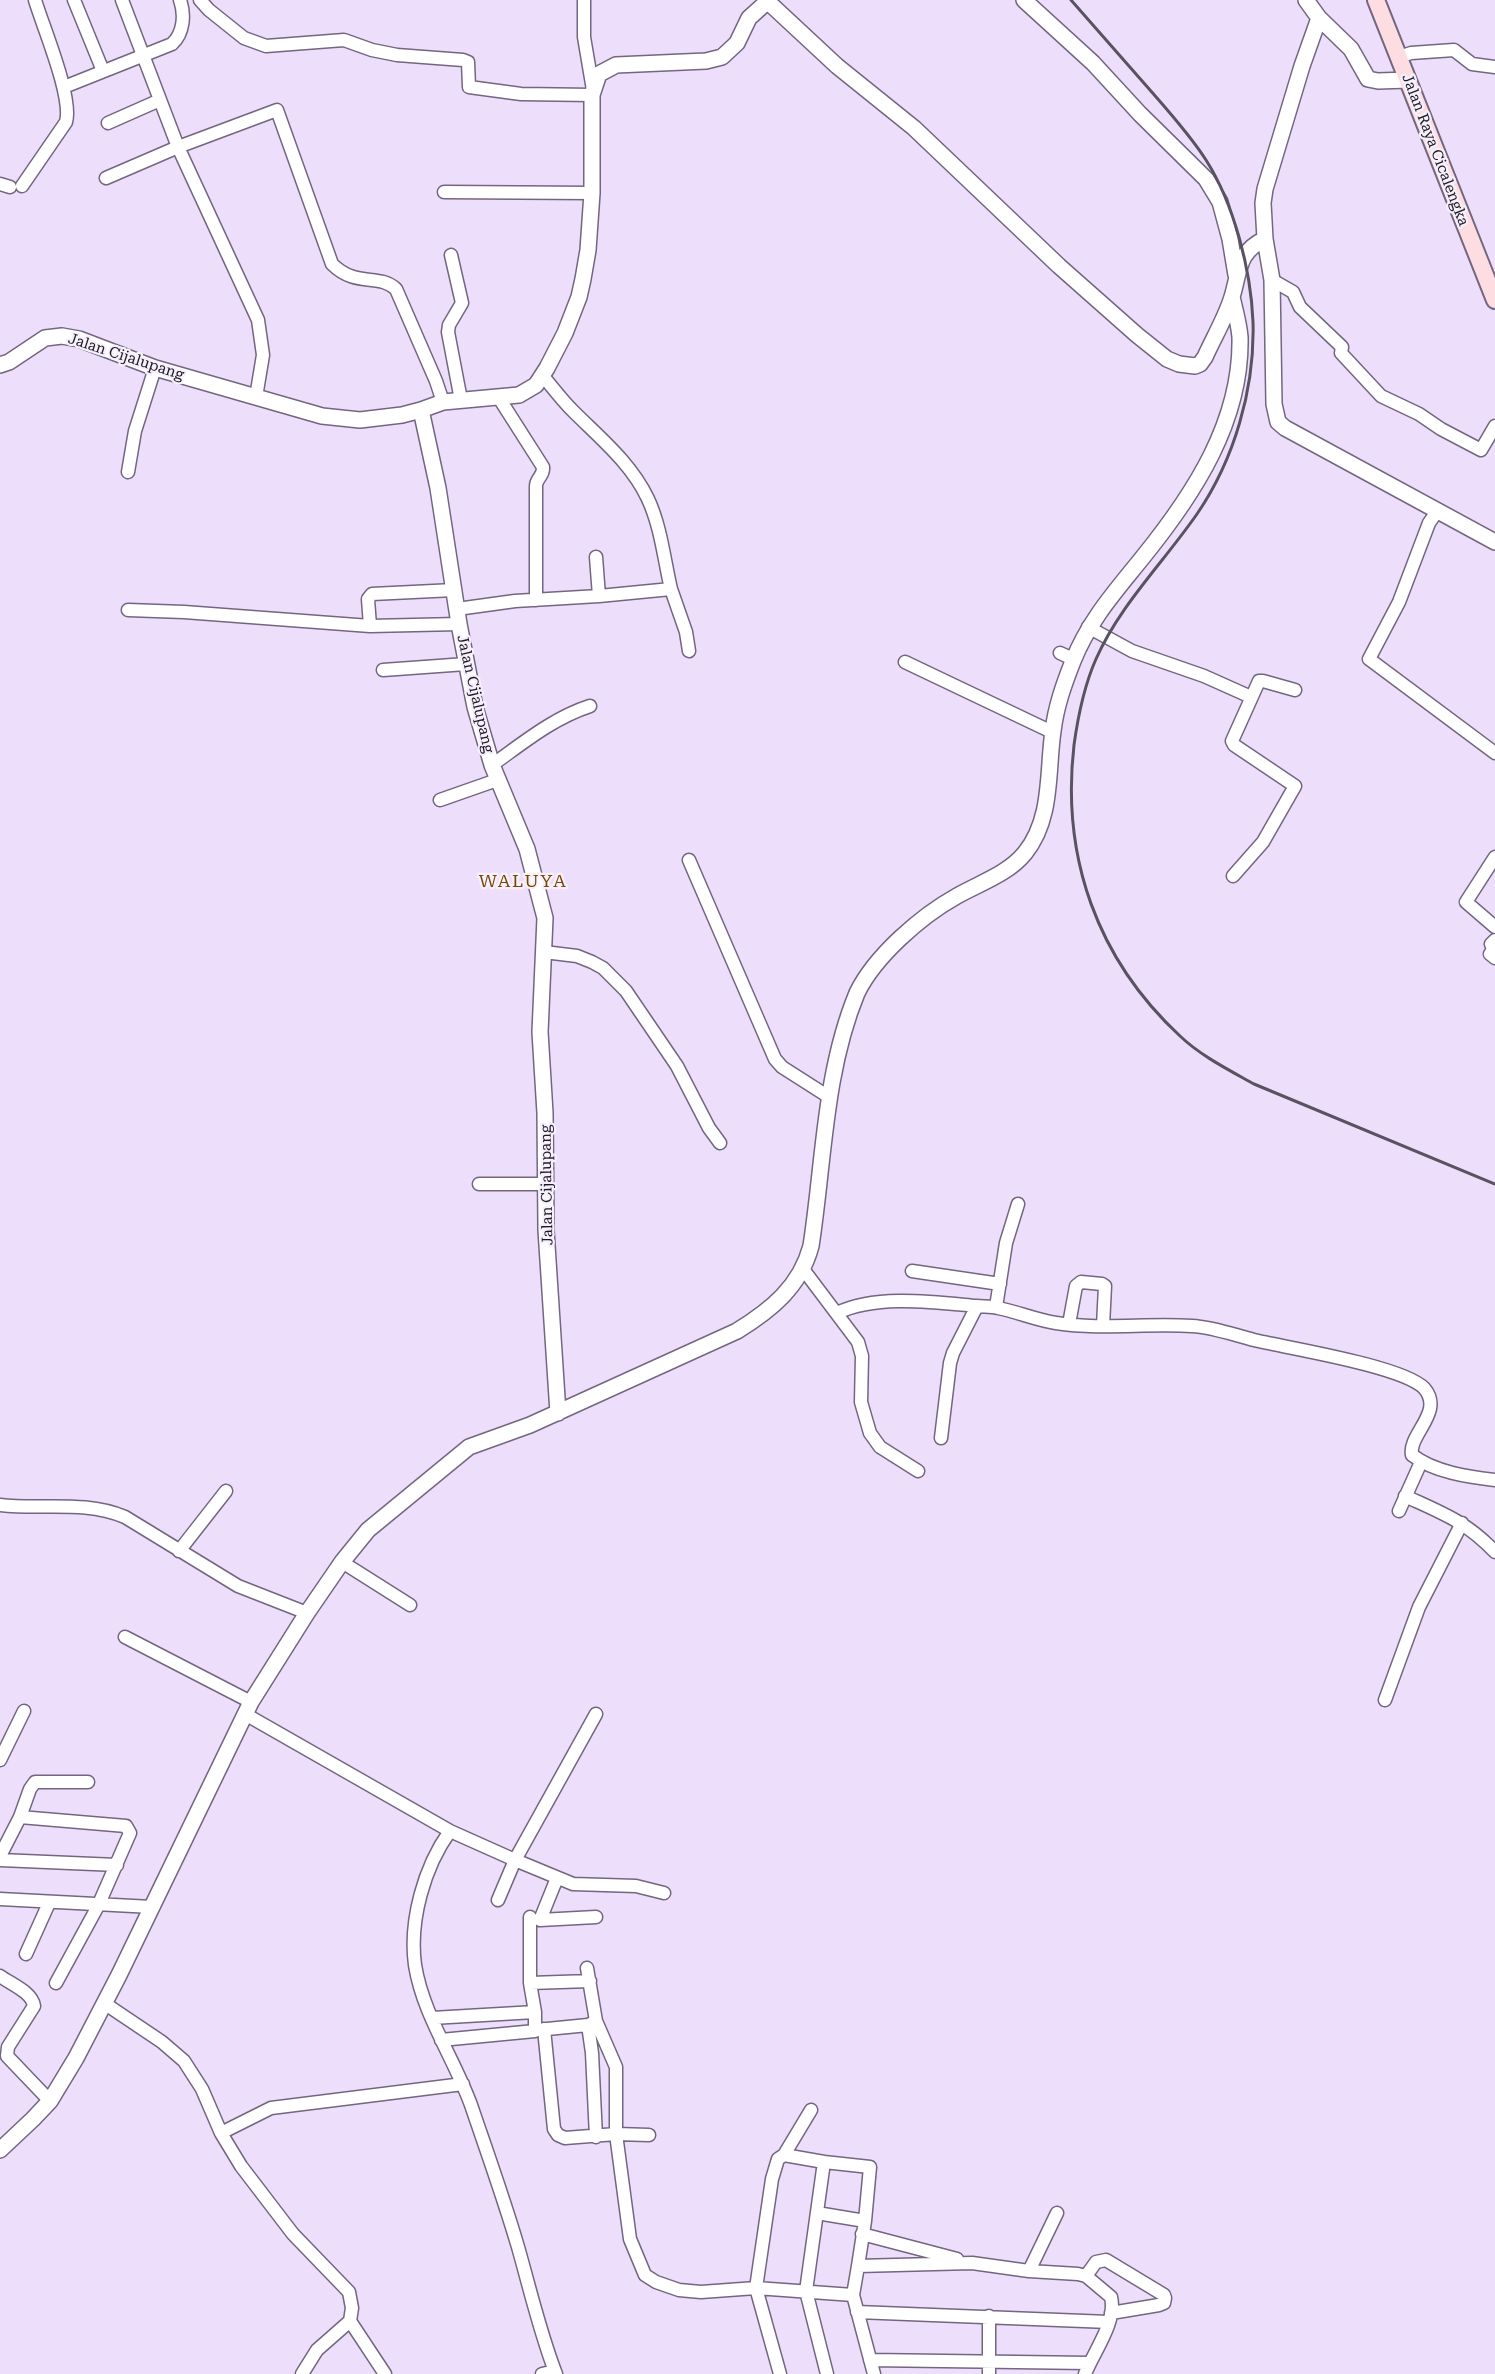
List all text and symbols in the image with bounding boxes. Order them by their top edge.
street label: Jalan Raya Cicalengka [1398,71,1472,229]
street label: Jalan Cijalupang [66,330,186,384]
street label: Jalan Cijalupang [453,633,497,755]
district label: WALUYA [479,871,567,893]
street label: Jalan Cijalupang [537,1125,557,1245]

